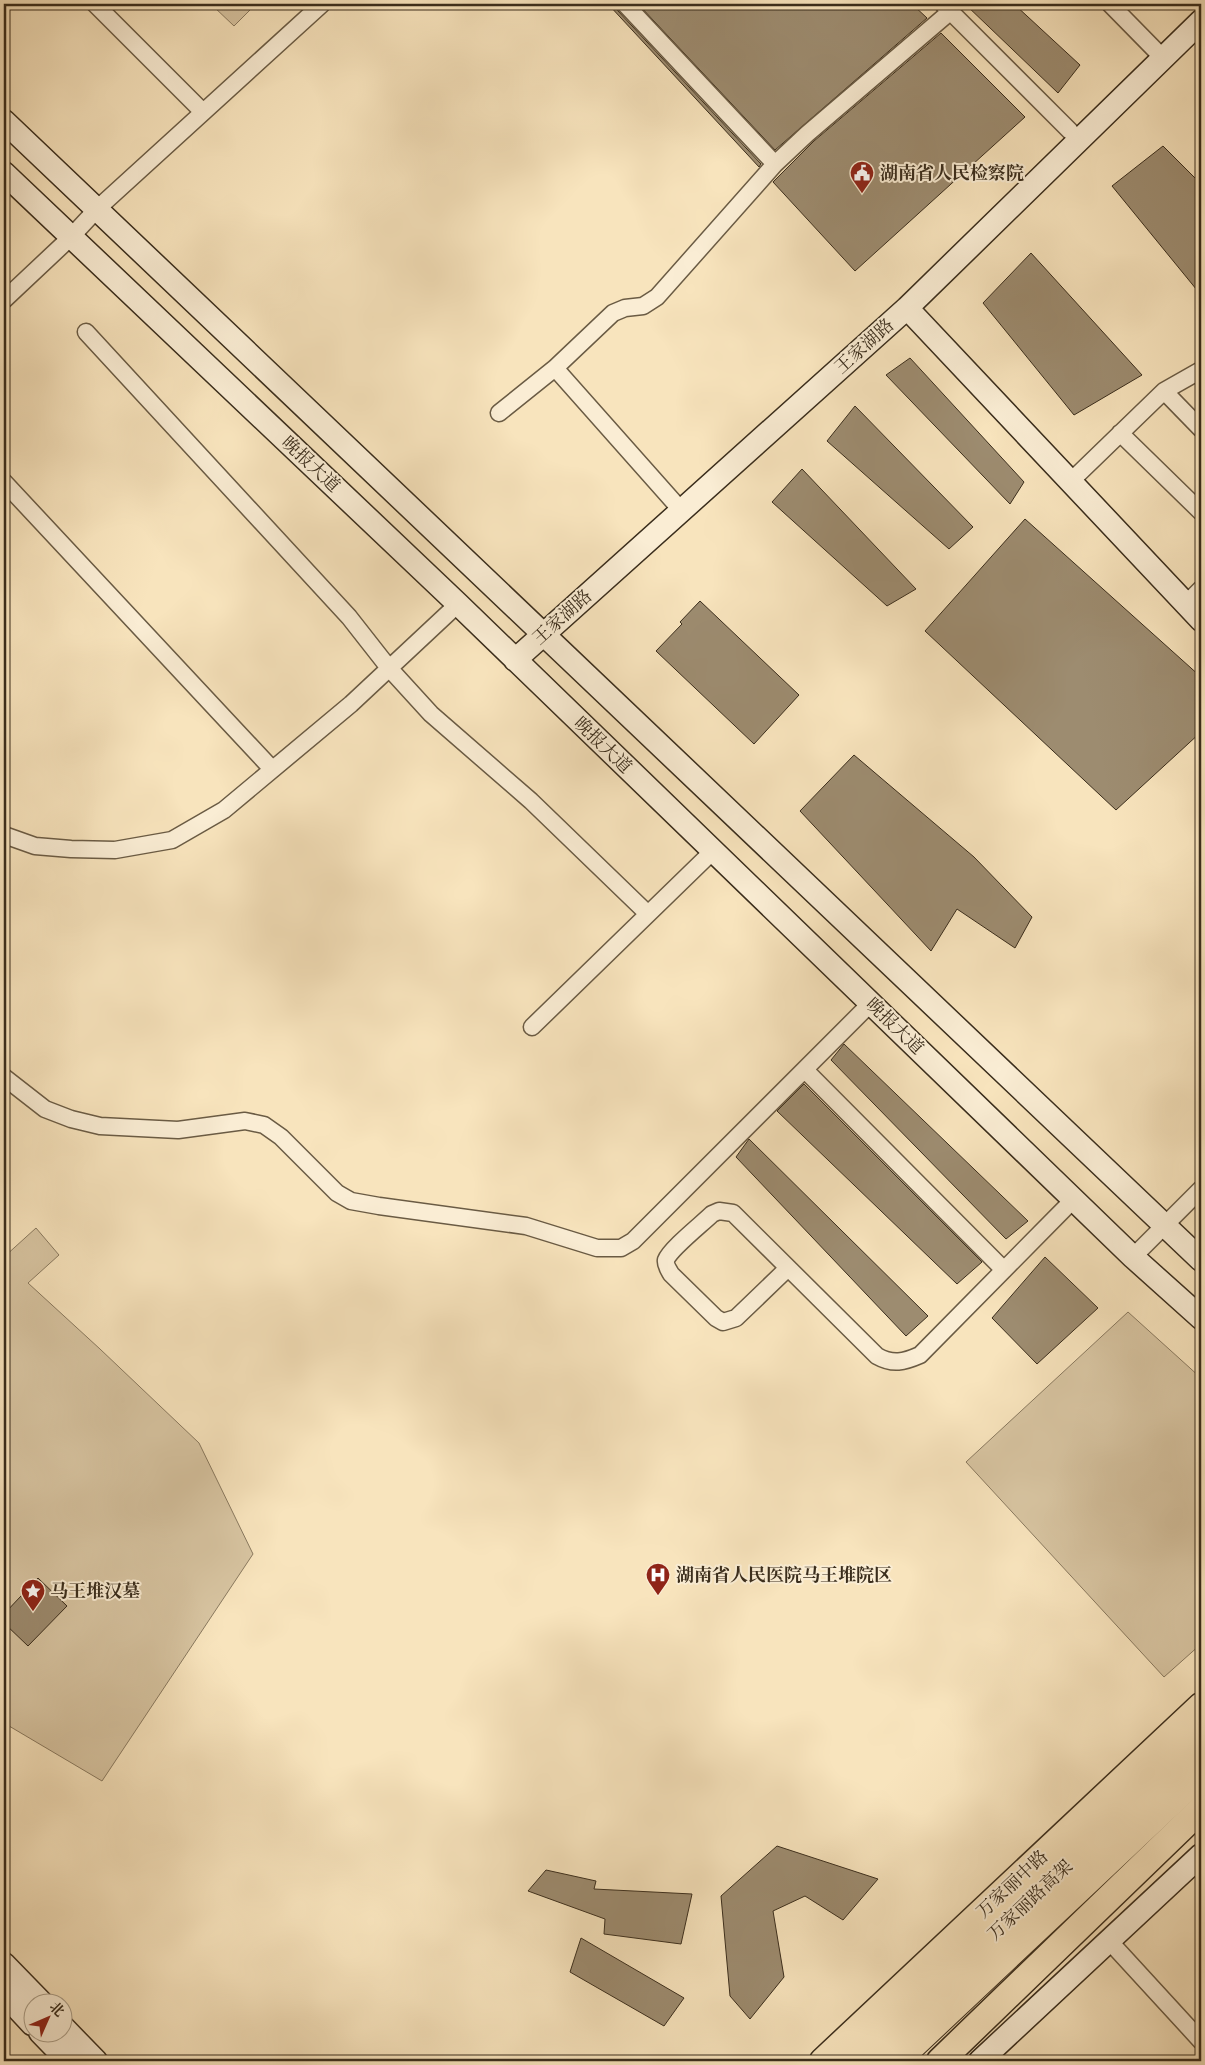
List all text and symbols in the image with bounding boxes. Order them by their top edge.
public building icon: 湖南省人民检察院 [849,160,875,194]
place label: 湖南省人民检察院 [880,161,1024,185]
street label: 王家湖路 [829,313,899,379]
street label: 晚报大道 [276,431,346,497]
street label: 王家湖路 [527,584,597,650]
street label: 晚报大道 [569,711,637,779]
street label: 晚报大道 [861,992,929,1060]
hospital icon: 湖南省人民医院马王堆院区 [645,1562,671,1596]
place label: 湖南省人民医院马王堆院区 [676,1563,892,1587]
place icon: 马王堆汉墓 [20,1578,46,1612]
place label: 马王堆汉墓 [50,1579,140,1603]
street label: 万家丽中路 [971,1845,1053,1923]
street label: 万家丽路高架 [982,1854,1078,1946]
north arrow [22,1992,72,2042]
text: 北 [45,1997,69,2021]

